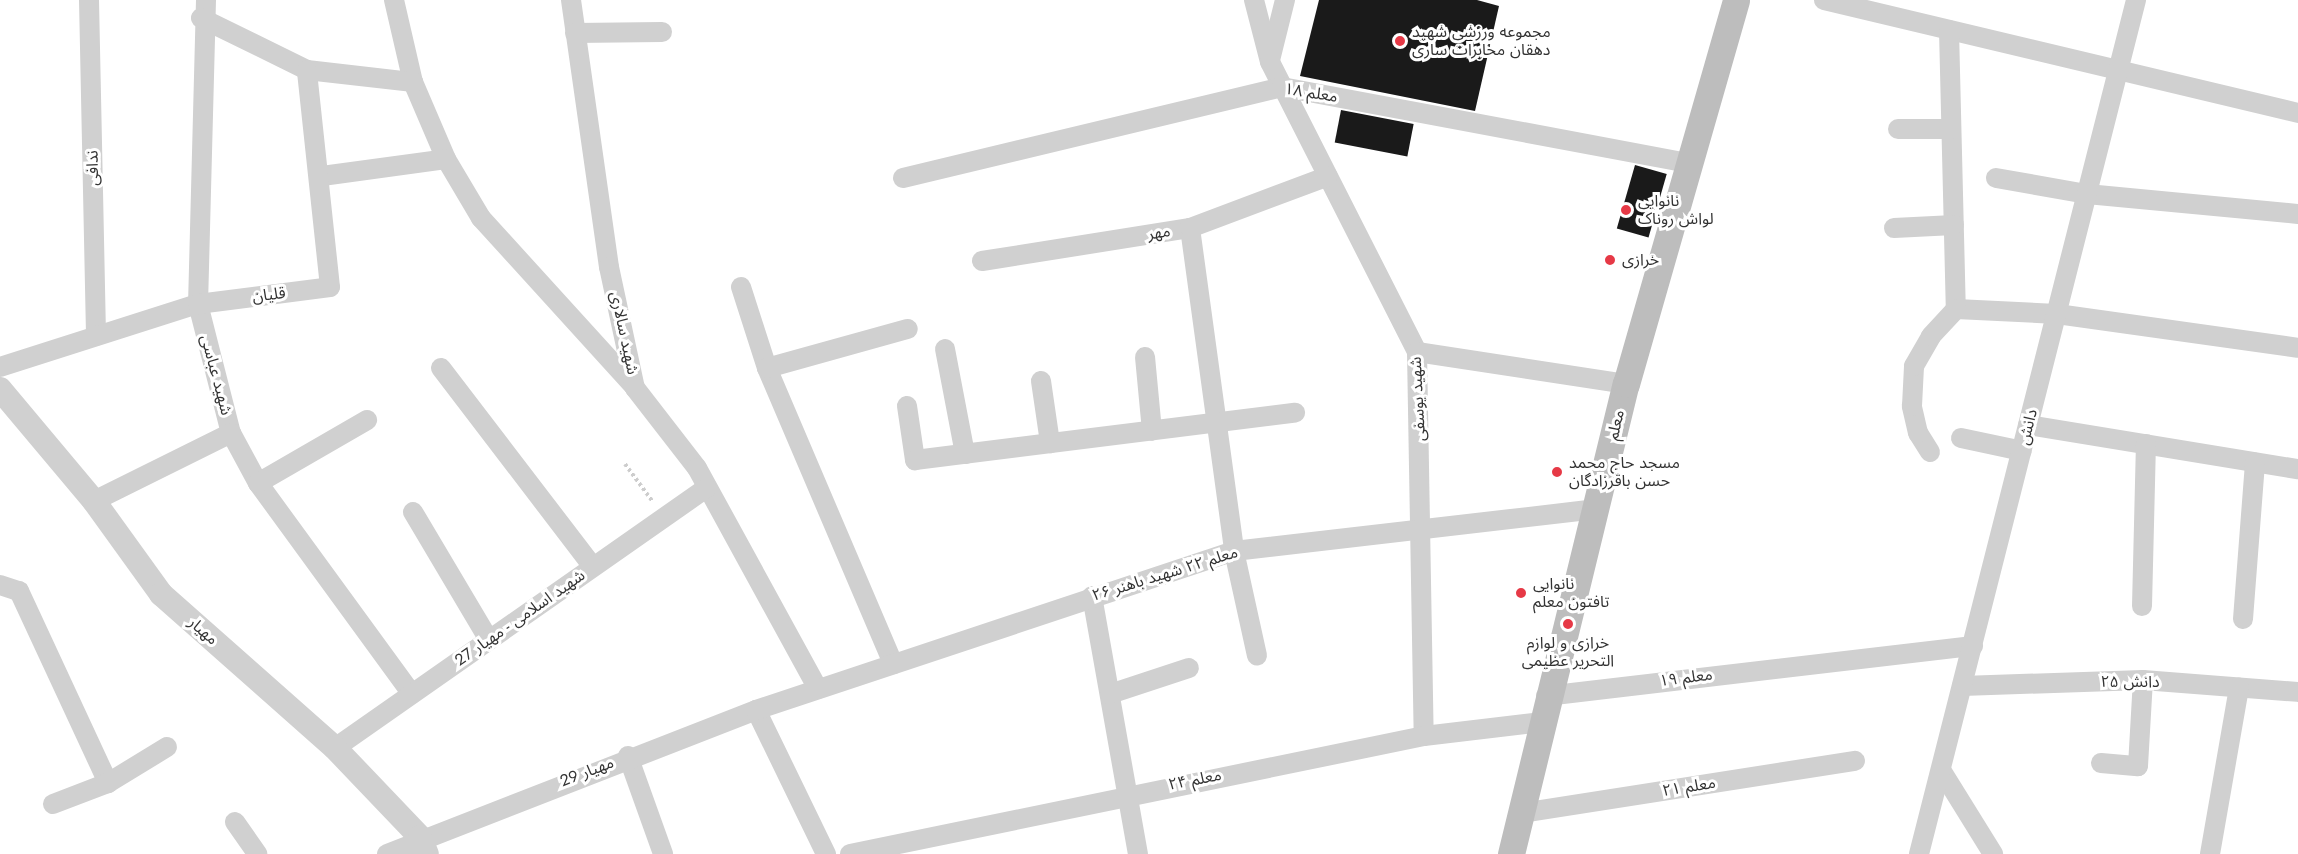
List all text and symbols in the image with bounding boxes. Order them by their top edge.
place label: مجموعه ورزشی شهید دهقان مخابرات ساری [1412,22,1551,60]
marker: مجموعه ورزشی شهید دهقان مخابرات ساری [1393,34,1407,48]
street label: معلم ۱۸ [1283,79,1339,107]
street label: ندافی [83,150,103,186]
place label: نانوایی لواش روناک [1638,191,1714,229]
marker: نانوایی لواش روناک [1619,203,1633,217]
street label: مهر [1146,222,1172,244]
place label: خرازی [1622,250,1659,270]
marker: خرازی [1603,253,1617,267]
street label: قلیان [251,283,287,307]
street label: شهید سالاری [606,290,642,376]
street label: شهید عباسی [196,333,236,417]
street label: شهید یوسفی [1406,356,1430,442]
street label: دانش [2014,407,2042,447]
street label: معلم [1603,408,1629,442]
place label: مسجد حاج محمد حسن باقرزادگان [1569,453,1680,491]
marker: مسجد حاج محمد حسن باقرزادگان [1550,465,1564,479]
street label: معلم ۲۲ شهید باهنر ۲۶ [1090,543,1240,605]
street label: شهید اسلامی - مهیار 27 [451,566,589,670]
place label: نانوایی تافتون معلم [1533,574,1609,612]
marker: نانوایی تافتون معلم [1514,586,1528,600]
street label: مهیار [184,613,222,649]
marker: خرازی و لوازم التحریر عظیمی [1561,617,1575,631]
place label: خرازی و لوازم التحریر عظیمی [1522,633,1614,671]
street label: معلم ۱۹ [1658,665,1714,691]
street label: دانش ۲۵ [2100,672,2160,692]
street label: مهیار 29 [557,753,617,791]
street label: معلم ۲۴ [1167,765,1223,795]
street label: معلم ۲۱ [1661,773,1717,801]

